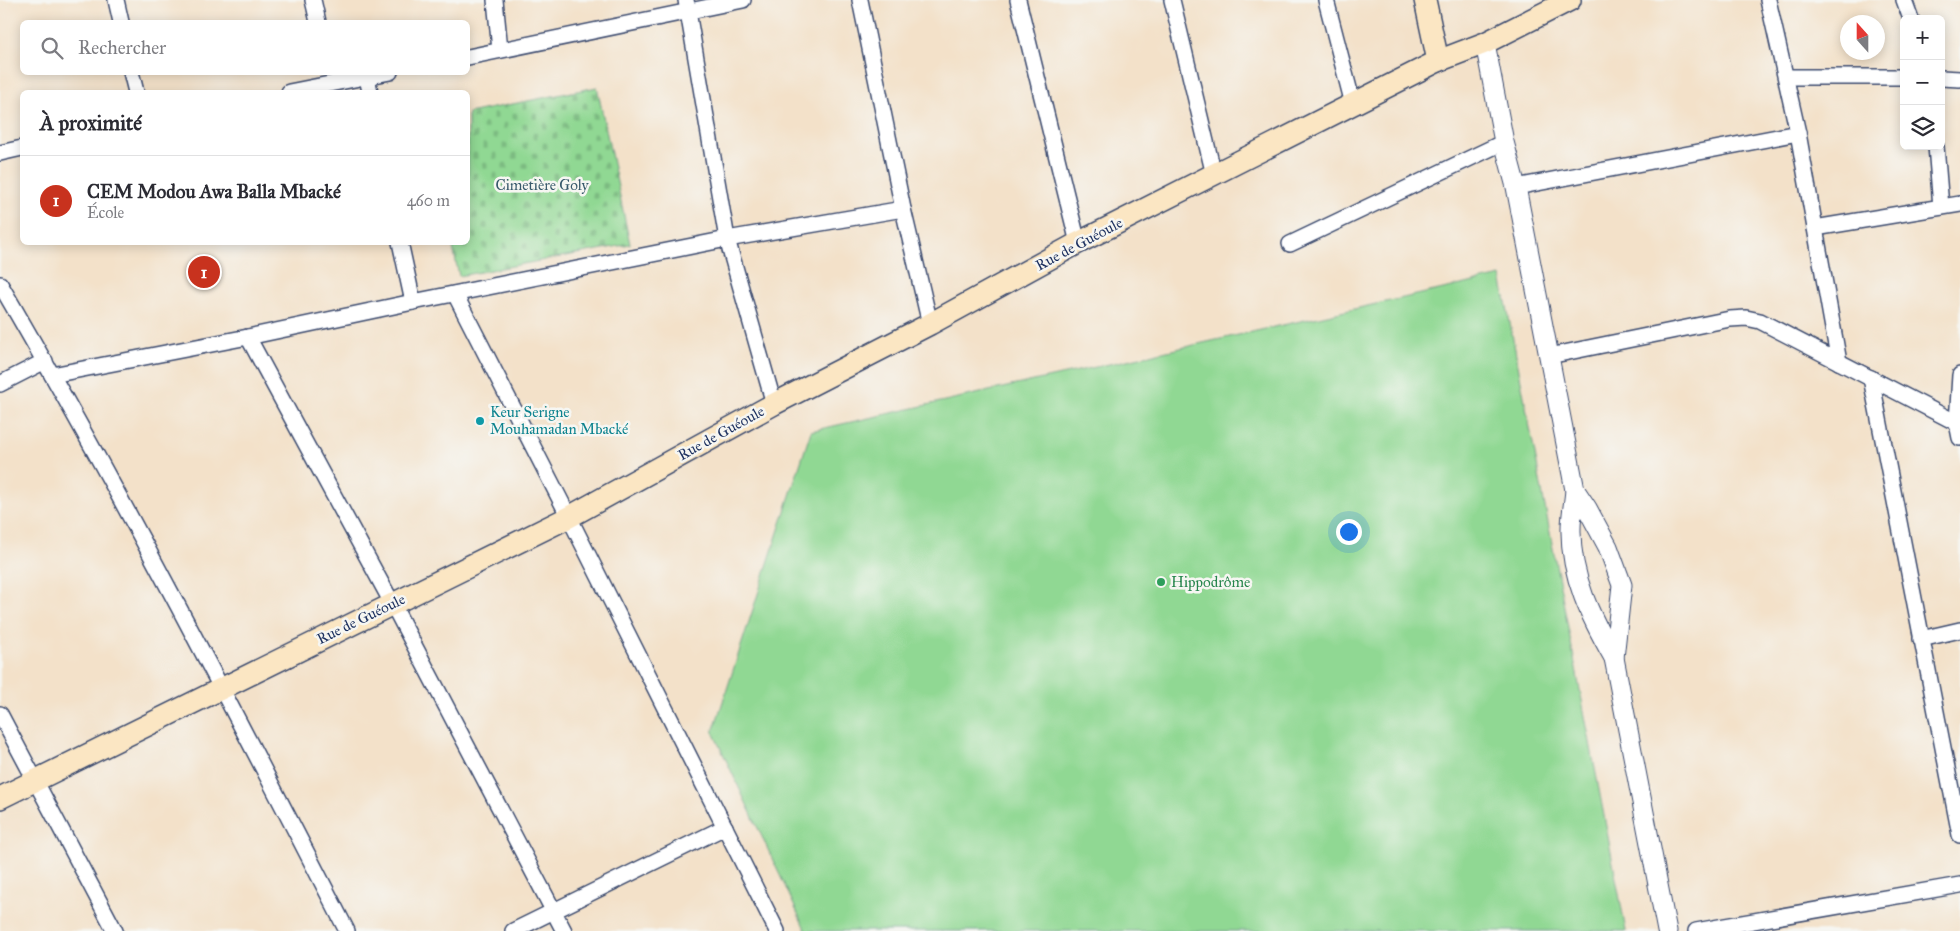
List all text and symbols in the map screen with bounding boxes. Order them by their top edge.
north arrow [1840,15,1885,60]
map controls [1900,15,1945,150]
button: + [1900,15,1945,60]
search box [20,20,470,75]
icon: search [38,34,66,62]
text: Rechercher [78,36,166,59]
button: − [1900,60,1945,105]
button: layers [1900,105,1945,150]
text: À proximité [40,110,142,136]
park label: Cimetière Goly [495,176,590,194]
text: CEM Modou Awa Balla Mbacké [87,180,341,203]
text: 1 [53,191,59,210]
text: 460 m [407,191,450,210]
text: École [87,203,124,222]
street label: Rue de Guéoule [1032,214,1126,274]
pin: 1 [188,253,220,291]
street label: Rue de Guéoule [675,402,767,464]
place label: Keur Serigne Mouhamadan Mbacké [490,403,629,438]
marker: Keur Serigne Mouhamadan Mbacké [474,415,486,427]
your location [1336,519,1362,545]
place label: Hippodrôme [1171,573,1250,591]
marker: Hippodrôme [1155,576,1167,588]
street label: Rue de Guéoule [314,590,408,648]

